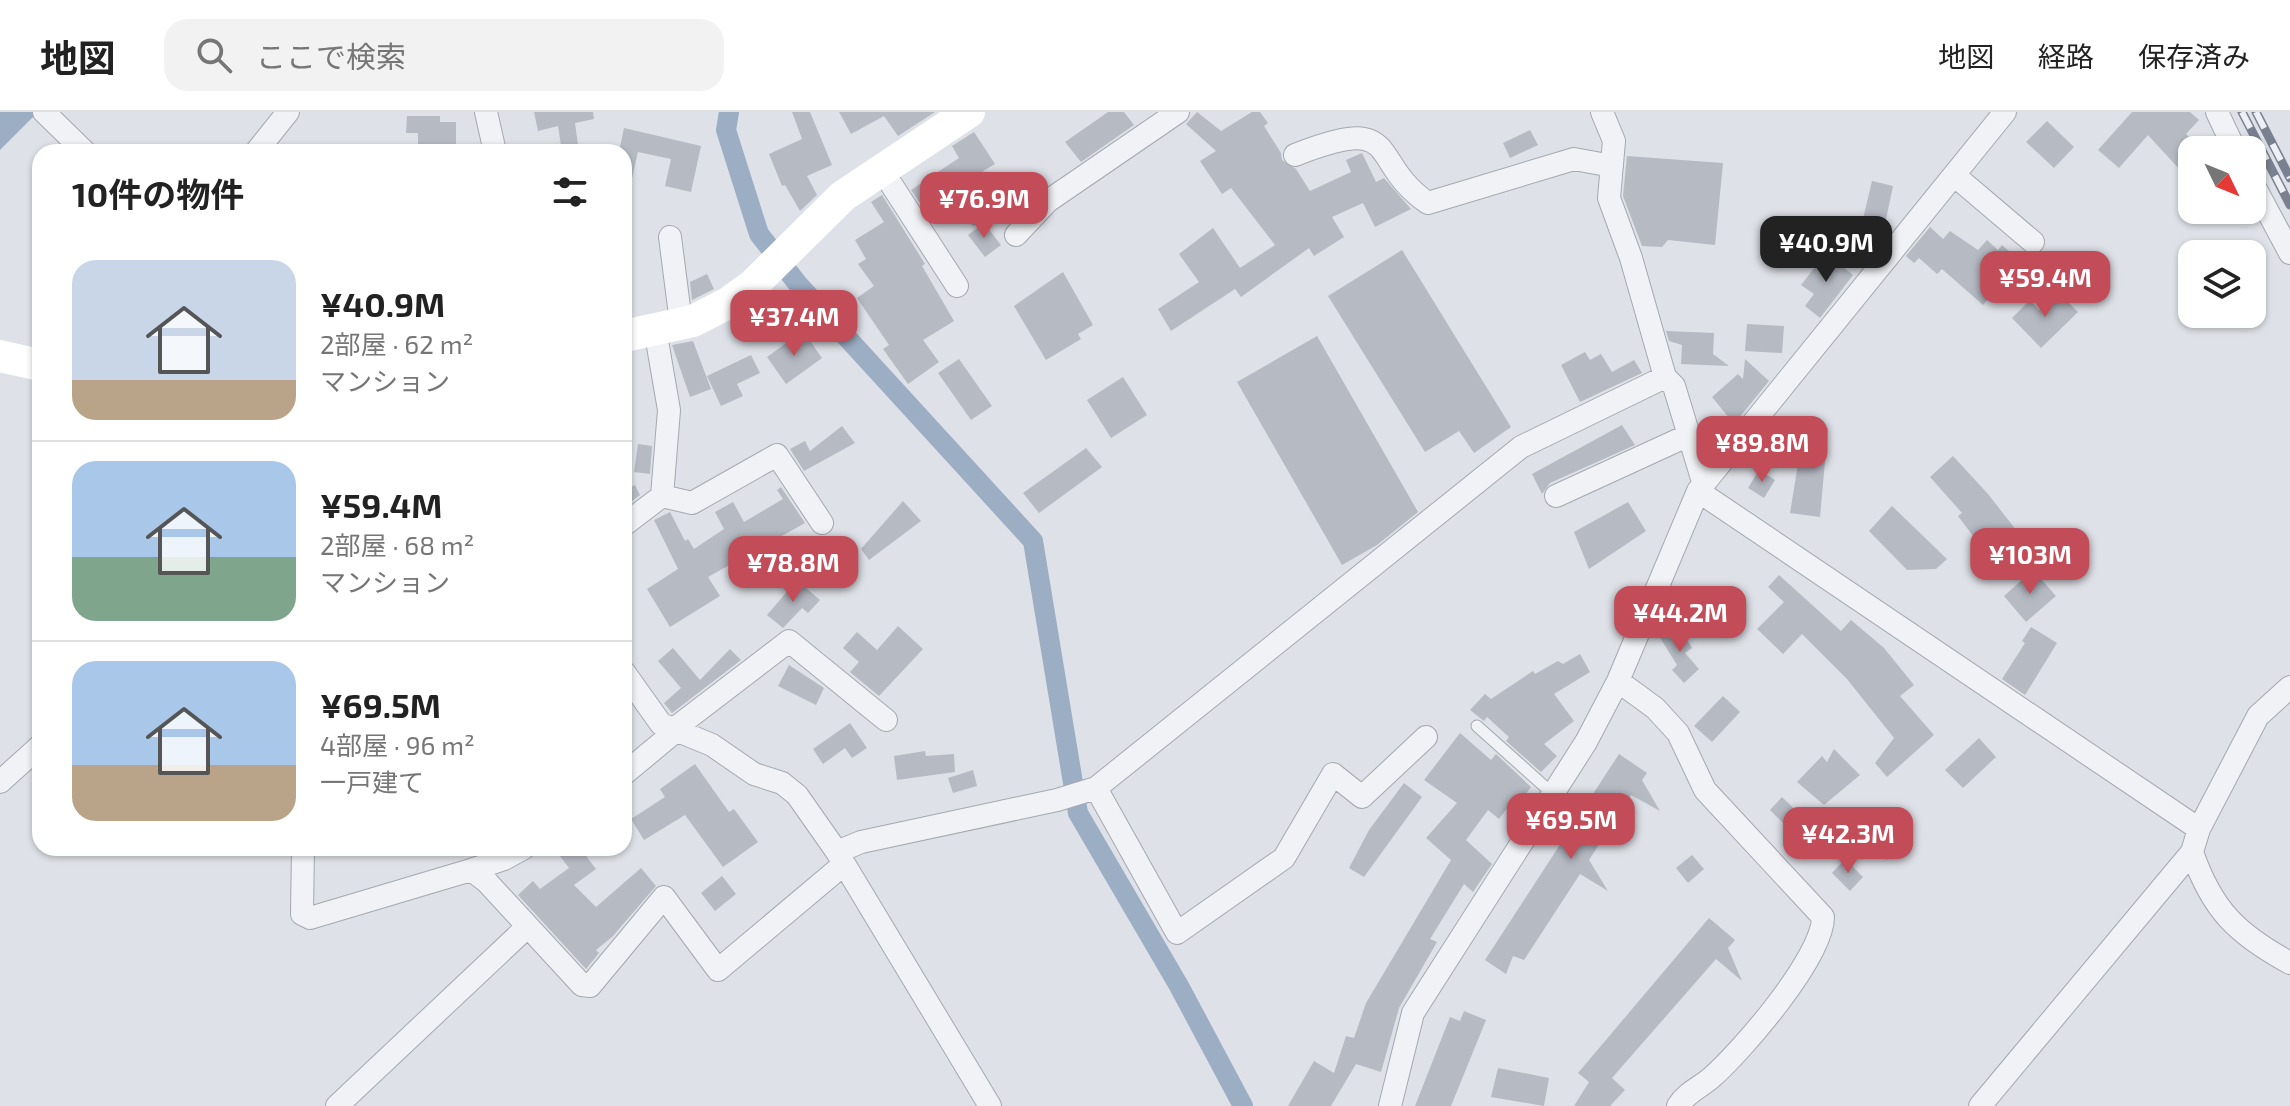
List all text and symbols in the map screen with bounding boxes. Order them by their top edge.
search box [164,19,724,91]
icon: search [192,33,236,77]
text: 地図 [40,34,116,80]
text: ここで検索 [256,38,406,74]
text: 地図 [1938,39,1994,73]
text: 経路 [2038,39,2094,73]
text: 保存済み [2138,39,2250,73]
north arrow [2178,136,2266,224]
map controls [2178,136,2266,328]
icon: filters [548,170,592,214]
pin: ¥76.9M [919,172,1049,240]
text: 10件の物件 [72,173,244,214]
text: ¥76.9M [938,182,1030,213]
pin: ¥40.9M [1761,216,1891,284]
text: ¥40.9M [1778,226,1874,257]
button: layers [2178,240,2266,328]
pin: ¥59.4M [1980,251,2110,319]
text: ¥59.4M [1998,261,2092,292]
text: ¥40.9M [320,283,445,324]
pin: ¥37.4M [729,290,859,358]
icon: home [136,292,232,388]
text: ¥37.4M [748,300,840,331]
text: 2部屋 · 62 m² [320,328,473,359]
text: マンション [320,365,450,396]
pin: ¥89.8M [1697,416,1827,484]
text: ¥89.8M [1714,426,1810,457]
text: ¥59.4M [320,484,442,525]
icon: home [136,493,232,589]
pin: ¥103M [1974,528,2086,596]
text: 2部屋 · 68 m² [320,529,474,560]
pin: ¥78.8M [728,536,858,604]
text: ¥103M [1988,538,2072,569]
text: ¥78.8M [746,546,840,577]
text: マンション [320,566,450,597]
pin: ¥44.2M [1615,586,1745,654]
text: ¥44.2M [1632,596,1728,627]
text: ¥69.5M [320,684,441,725]
icon: home [136,693,232,789]
text: 4部屋 · 96 m² [320,729,475,760]
text: 一戸建て [320,766,424,797]
pin: ¥69.5M [1506,793,1636,861]
text: ¥69.5M [1525,803,1617,834]
pin: ¥42.3M [1783,807,1913,875]
text: ¥42.3M [1801,817,1895,848]

